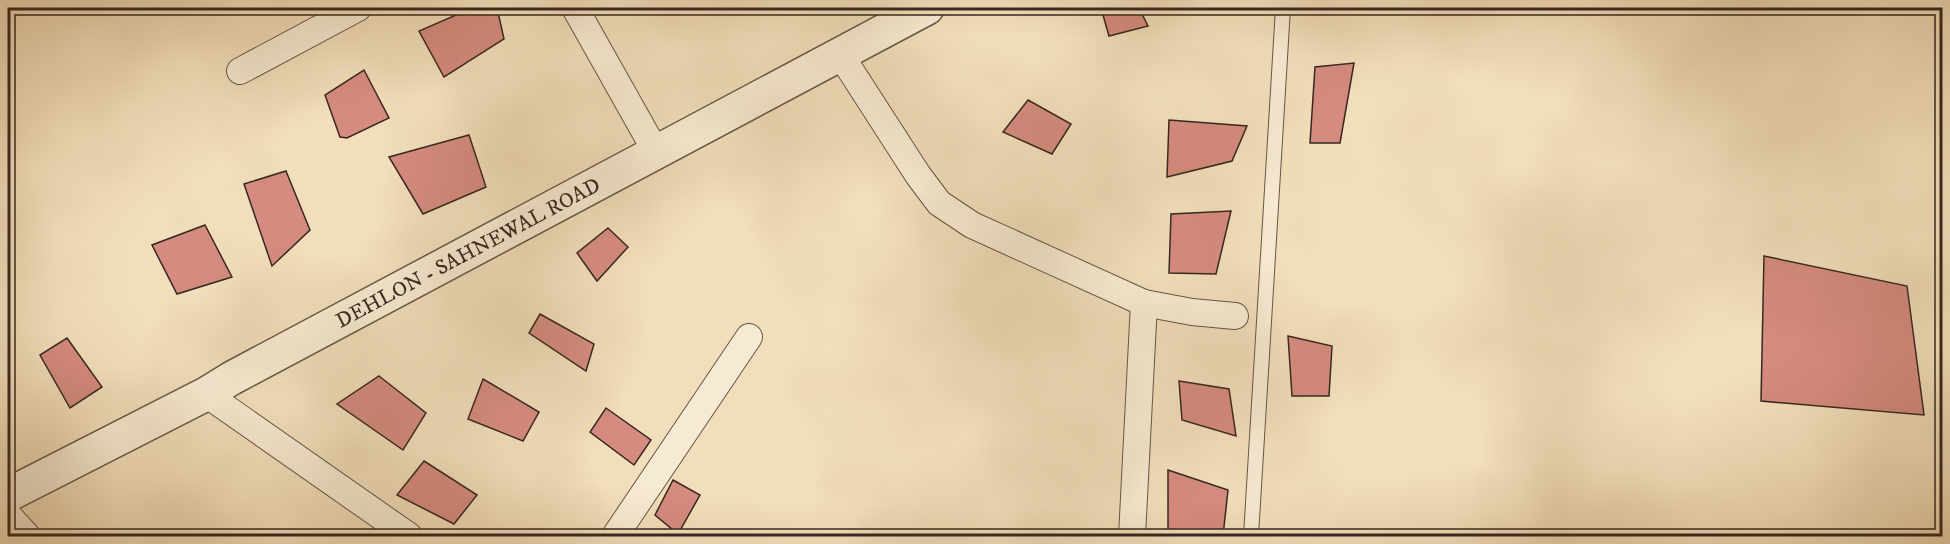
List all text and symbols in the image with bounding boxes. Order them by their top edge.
street label: DEHLON - SAHNEWAL ROAD [332,172,605,334]

